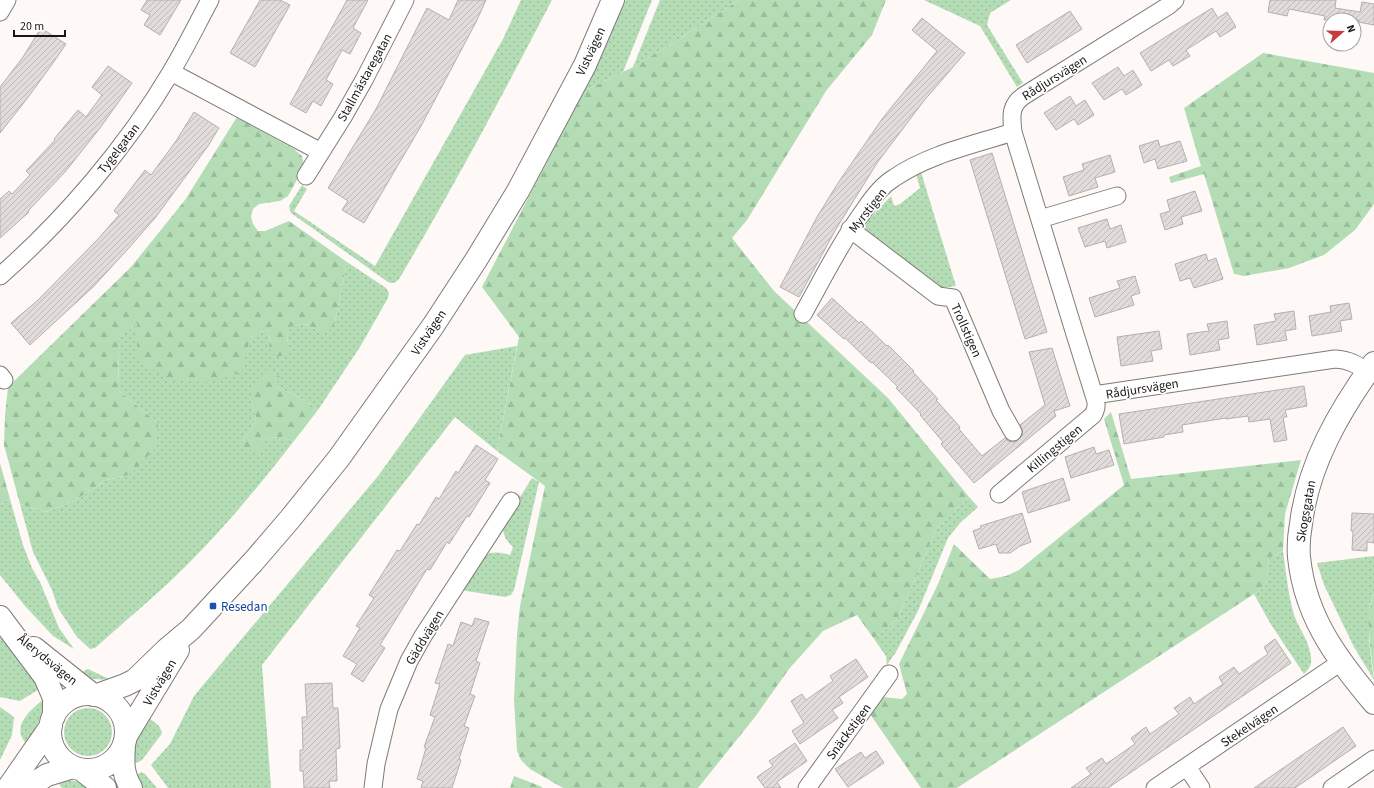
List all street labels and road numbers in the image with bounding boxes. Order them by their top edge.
street label: Vistvägen [572,24,610,79]
street label: Stallmästaregatan [333,30,397,125]
street label: Rådjursvägen [1019,51,1091,105]
street label: Tygelgatan [93,120,144,178]
street label: Myrstigen [844,184,891,237]
street label: Trollstigen [946,301,986,360]
street label: Vistvägen [407,306,451,359]
street label: Rådjursvägen [1104,374,1180,404]
street label: Killingstigen [1023,420,1086,477]
street label: Skogsgatan [1292,479,1320,544]
street label: Gäddvägen [401,607,448,668]
street label: Ålerydsvägen [13,630,81,690]
street label: Vistvägen [139,656,181,709]
street label: Snäckstigen [822,700,875,763]
street label: Stekelvägen [1217,700,1282,752]

